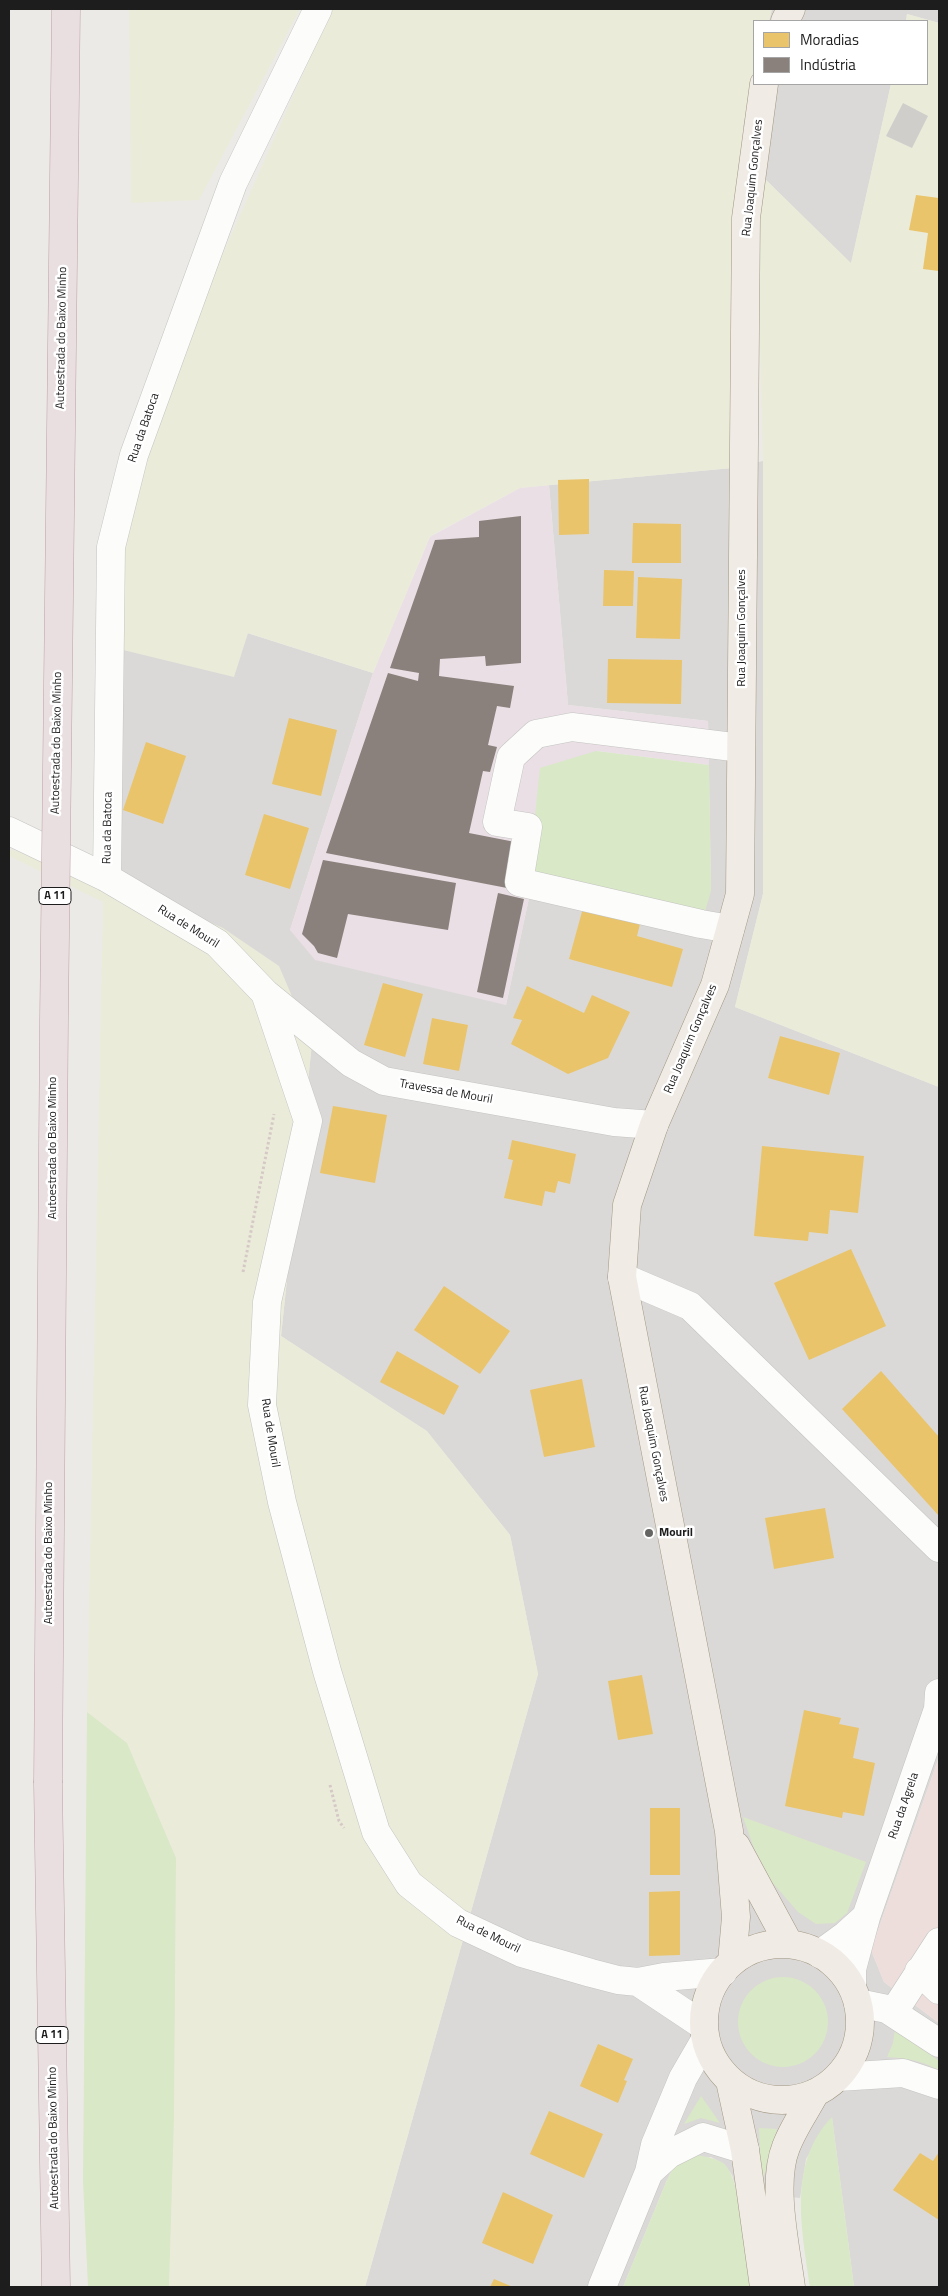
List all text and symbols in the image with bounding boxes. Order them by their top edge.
legend [753,20,928,85]
text: Moradias [800,28,859,51]
text: Indústria [800,53,856,76]
street label: Rua Joaquim Gonçalves [740,119,766,237]
street label: Autoestrada do Baixo Minho [54,267,70,409]
street label: Rua da Batoca [125,391,163,465]
street label: Rua Joaquim Gonçalves [735,569,749,687]
street label: Autoestrada do Baixo Minho [49,672,65,814]
street label: Rua da Batoca [100,792,116,864]
road number: A 11 [39,888,71,904]
street label: Rua de Mouril [155,902,221,952]
street label: Rua Joaquim Gonçalves [661,982,721,1096]
street label: Autoestrada do Baixo Minho [46,1077,60,1219]
street label: Travessa de Mouril [398,1077,494,1107]
street label: Rua Joaquim Gonçalves [635,1385,671,1503]
street label: Rua de Mouril [257,1397,283,1469]
street label: Autoestrada do Baixo Minho [42,1482,56,1624]
place label: Mouril [659,1526,693,1540]
marker: Mouril [643,1527,655,1539]
street label: Rua da Agrela [886,1771,922,1841]
street label: Rua de Mouril [454,1913,522,1957]
road number: A 11 [36,2026,68,2044]
street label: Autoestrada do Baixo Minho [46,2067,62,2209]

